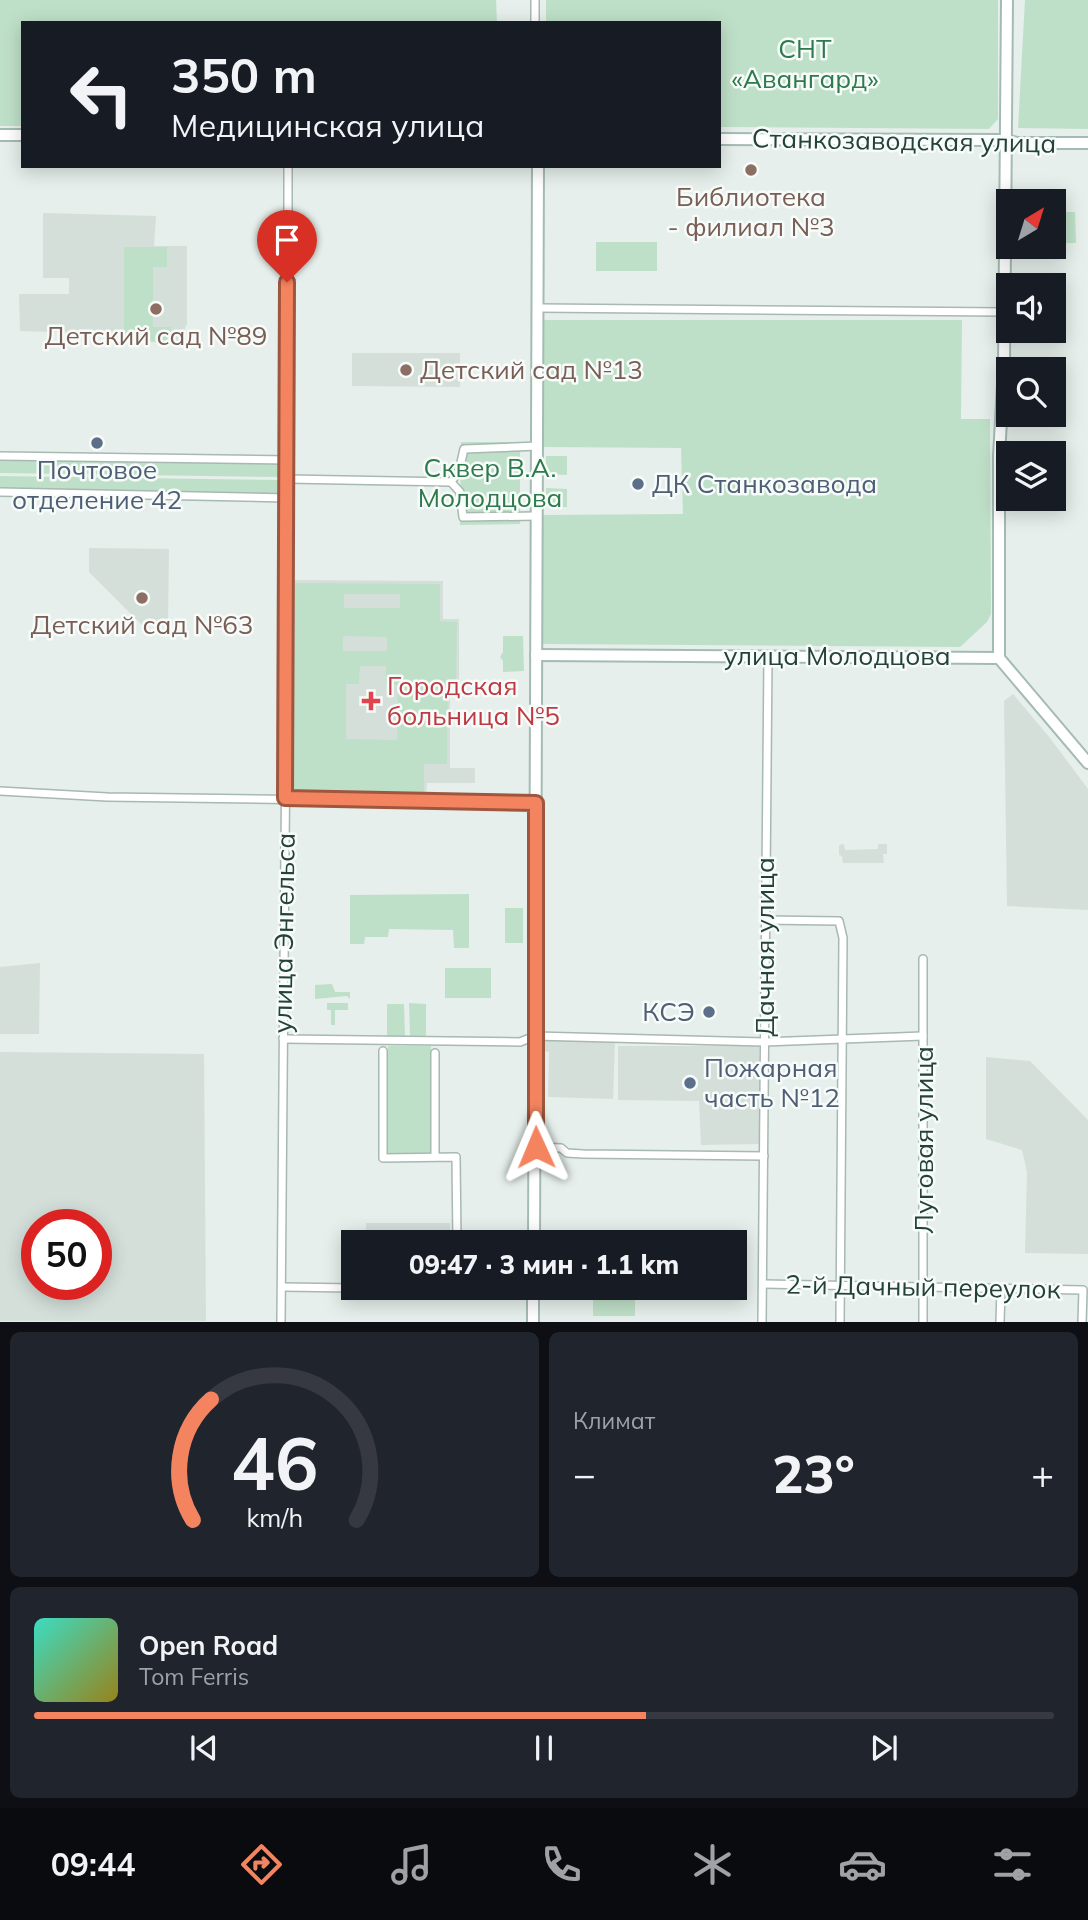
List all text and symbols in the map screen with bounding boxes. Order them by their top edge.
park label: СНТ «Авангард» [731,32,879,95]
text: 350 m [171,44,317,105]
icon: left [56,49,147,140]
text: Медицинская улица [171,105,484,145]
street label: Станкозаводская улица [752,121,1056,160]
marker: Библиотека - филиал №3 [743,162,759,178]
place label: Библиотека - филиал №3 [667,180,835,243]
north arrow [996,189,1066,259]
map controls [996,189,1066,511]
pin [257,210,317,282]
icon: arrive [268,221,306,259]
button: sound [996,273,1066,343]
marker: Детский сад №89 [148,301,164,317]
place label: Детский сад №89 [45,319,267,352]
place label: Детский сад №13 [420,353,643,386]
button: search [996,357,1066,427]
marker: Детский сад №13 [398,362,414,378]
marker: Почтовое отделение 42 [89,435,105,451]
button: layers [996,441,1066,511]
park label: Сквер В.А. Молодцова [418,451,562,514]
place label: Почтовое отделение 42 [12,453,182,516]
place label: ДК Станкозавода [652,467,877,500]
marker: ДК Станкозавода [630,476,646,492]
marker: Детский сад №63 [134,590,150,606]
place label: Детский сад №63 [31,608,253,641]
street label: улица Молодцова [723,639,951,672]
place label: Городская больница №5 [387,669,560,732]
marker: Городская больница №5 [361,691,381,711]
street label: улица Энгельса [265,832,302,1034]
street label: Дачная улица [748,857,781,1037]
place label: КСЭ [642,995,695,1028]
marker: КСЭ [701,1004,717,1020]
street label: Луговая улица [907,1046,940,1234]
place label: Пожарная часть №12 [704,1051,840,1114]
marker: Пожарная часть №12 [682,1075,698,1091]
position arrow [499,1110,573,1184]
speed limit sign: 50 [21,1209,112,1300]
text: 09:47 · 3 мин · 1.1 km [409,1248,679,1281]
street label: 2-й Дачный переулок [785,1268,1061,1305]
text: Климат [573,1406,655,1435]
text: 46 [231,1418,318,1509]
text: 23° [772,1441,855,1506]
text: − [573,1450,596,1498]
text: + [1031,1450,1054,1498]
text: km/h [246,1502,303,1533]
text: Open Road [139,1629,278,1662]
text: Tom Ferris [139,1662,249,1691]
icon: previous [185,1729,223,1767]
icon: pause [525,1729,563,1767]
icon: next [865,1729,903,1767]
icon: directions [237,1840,286,1889]
icon: music [387,1840,436,1889]
icon: phone [537,1840,586,1889]
icon: climate [688,1840,737,1889]
icon: car [838,1840,887,1889]
icon: filters [988,1840,1037,1889]
text: 09:44 [51,1844,135,1884]

